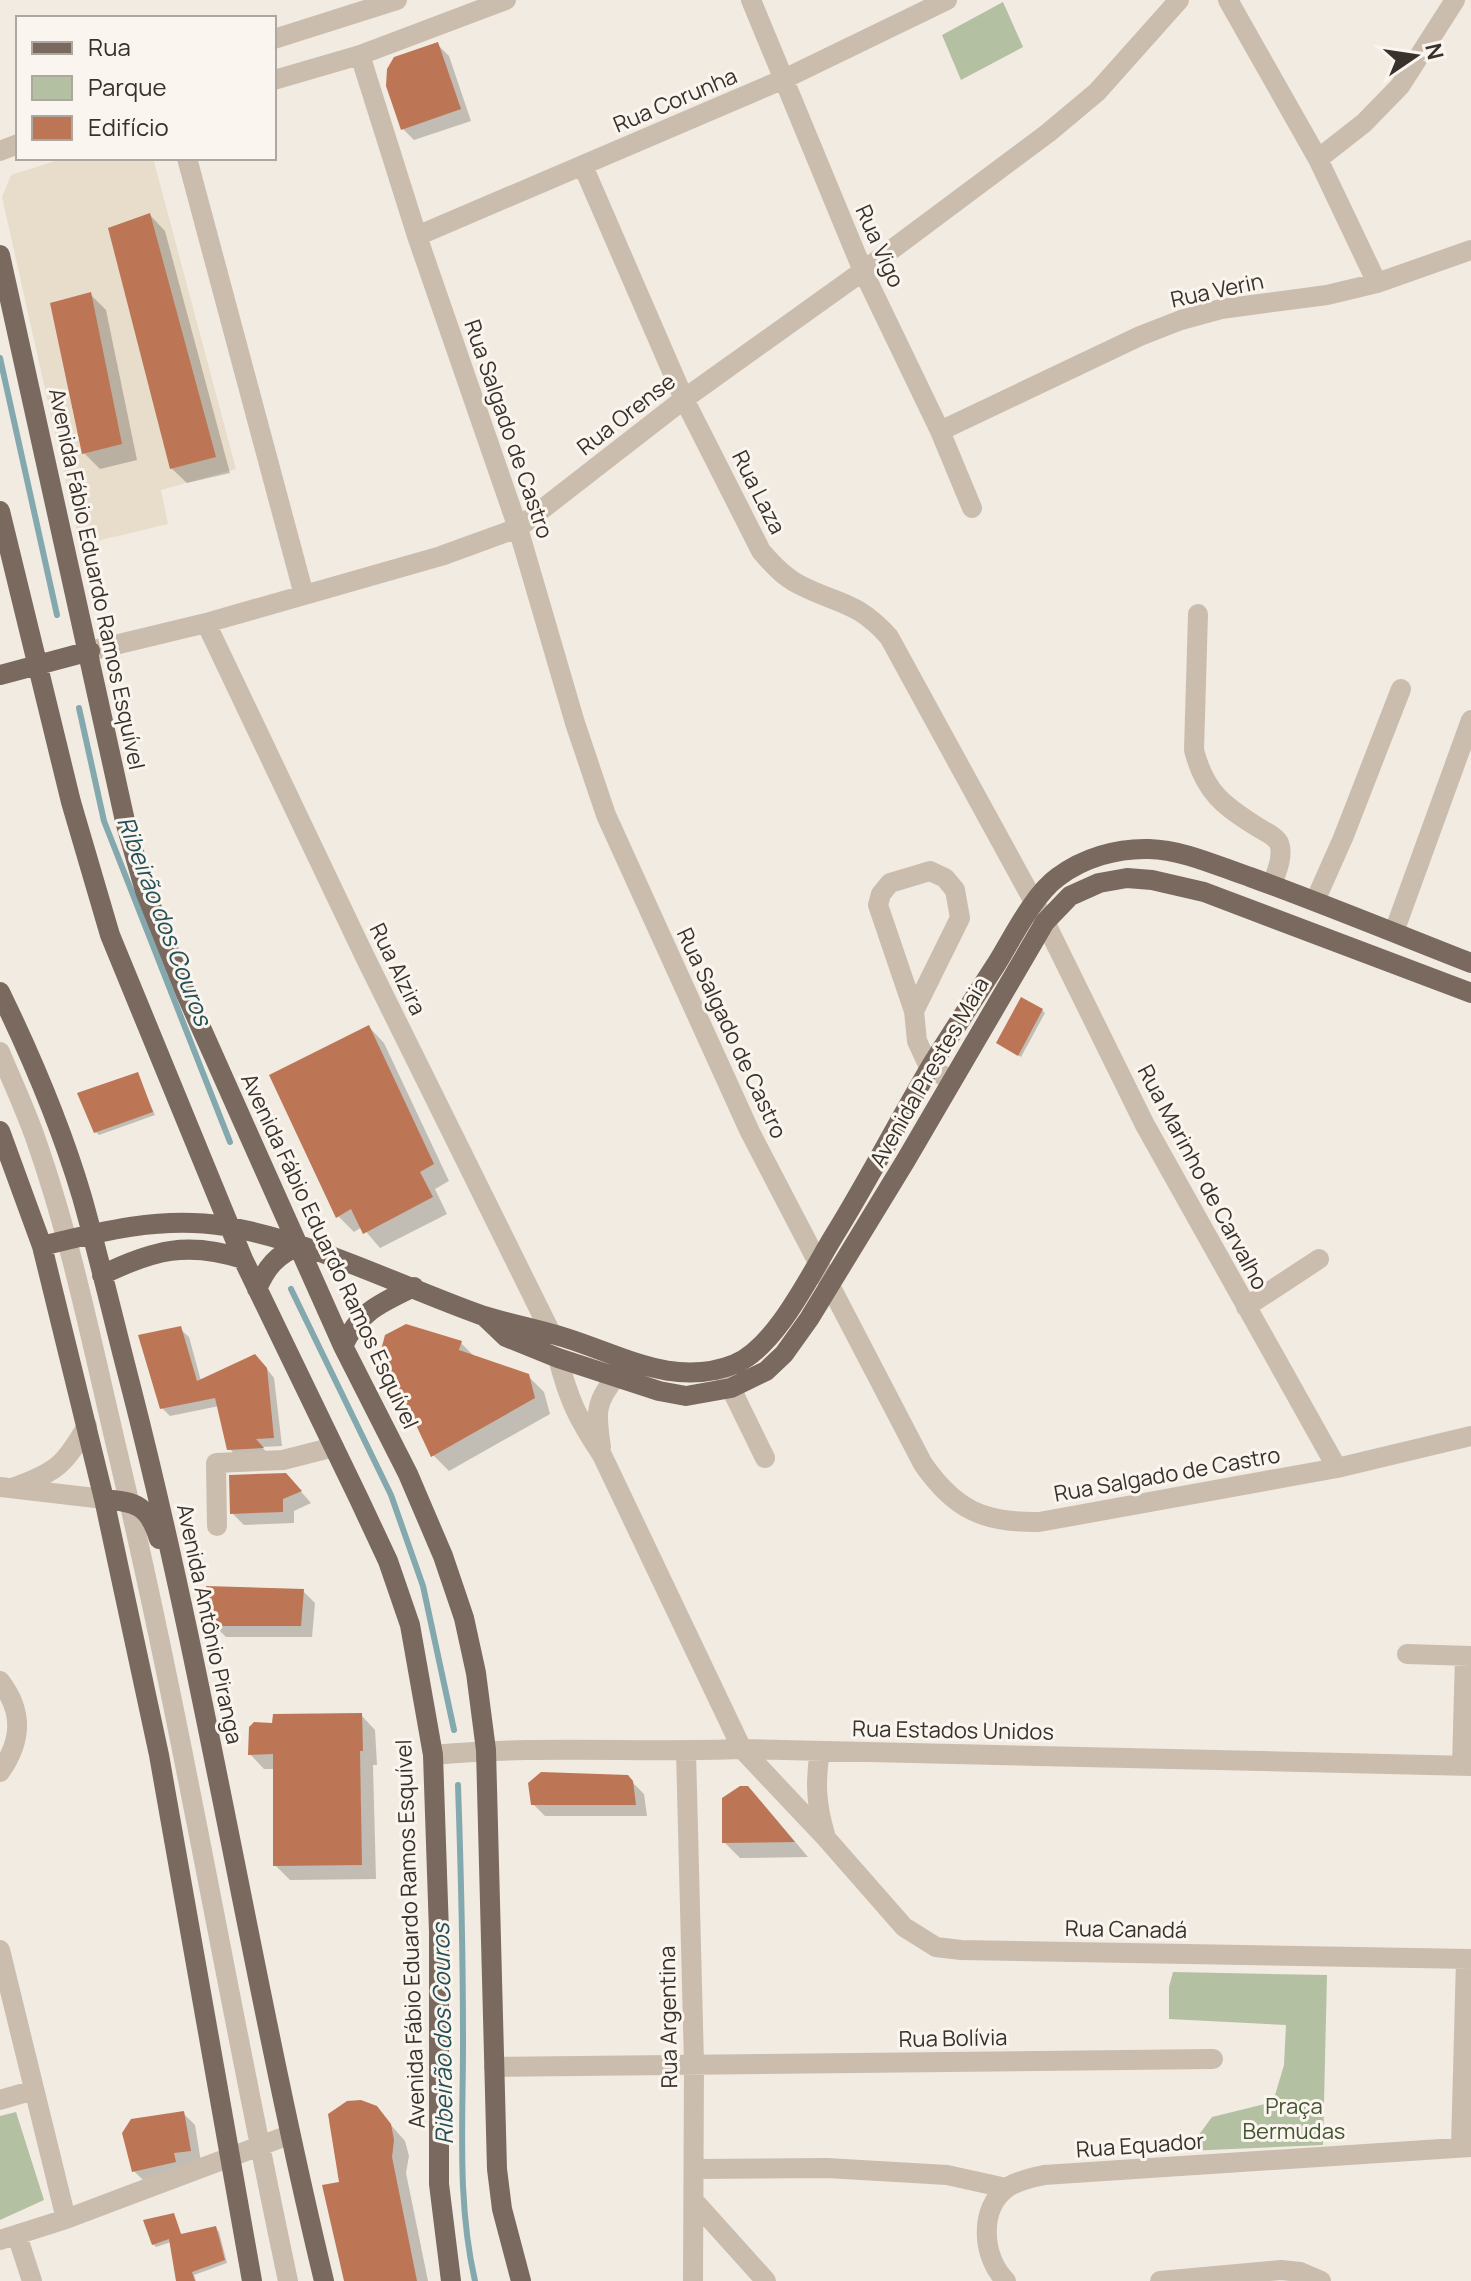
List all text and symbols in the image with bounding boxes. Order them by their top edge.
legend [16,16,276,160]
north arrow [1375,16,1455,96]
text: Rua [88,30,131,63]
text: N [1418,40,1451,63]
street label: Rua Corunha [609,60,741,140]
text: Parque [88,70,166,103]
text: Edifício [88,110,169,143]
street label: Rua Vigo [848,200,912,292]
street label: Rua Verin [1168,266,1266,314]
street label: Rua Salgado de Castro [457,316,561,542]
street label: Rua Orense [571,366,682,462]
street label: Avenida Fábio Eduardo Ramos Esquível [42,386,152,772]
street label: Rua Laza [725,445,793,539]
water label: Ribeirão dos Couros [110,811,221,1032]
street label: Rua Alzira [363,918,433,1020]
street label: Rua Salgado de Castro [670,923,794,1143]
street label: Avenida Prestes Maia [862,971,996,1173]
street label: Rua Marinho de Carvalho [1131,1059,1275,1295]
street label: Avenida Fábio Eduardo Ramos Esquível [234,1068,426,1434]
street label: Rua Salgado de Castro [1051,1439,1283,1509]
street label: Avenida Antônio Piranga [170,1501,250,1747]
street label: Rua Estados Unidos [852,1713,1054,1747]
street label: Avenida Fábio Eduardo Ramos Esquível [388,1739,432,2129]
street label: Rua Canadá [1065,1913,1187,1945]
water label: Ribeirão dos Couros [423,1921,460,2145]
street label: Rua Argentina [652,1945,684,2089]
street label: Rua Bolívia [898,2022,1008,2054]
park label: Praça Bermudas [1243,2091,1345,2146]
street label: Rua Equador [1075,2126,1205,2164]

